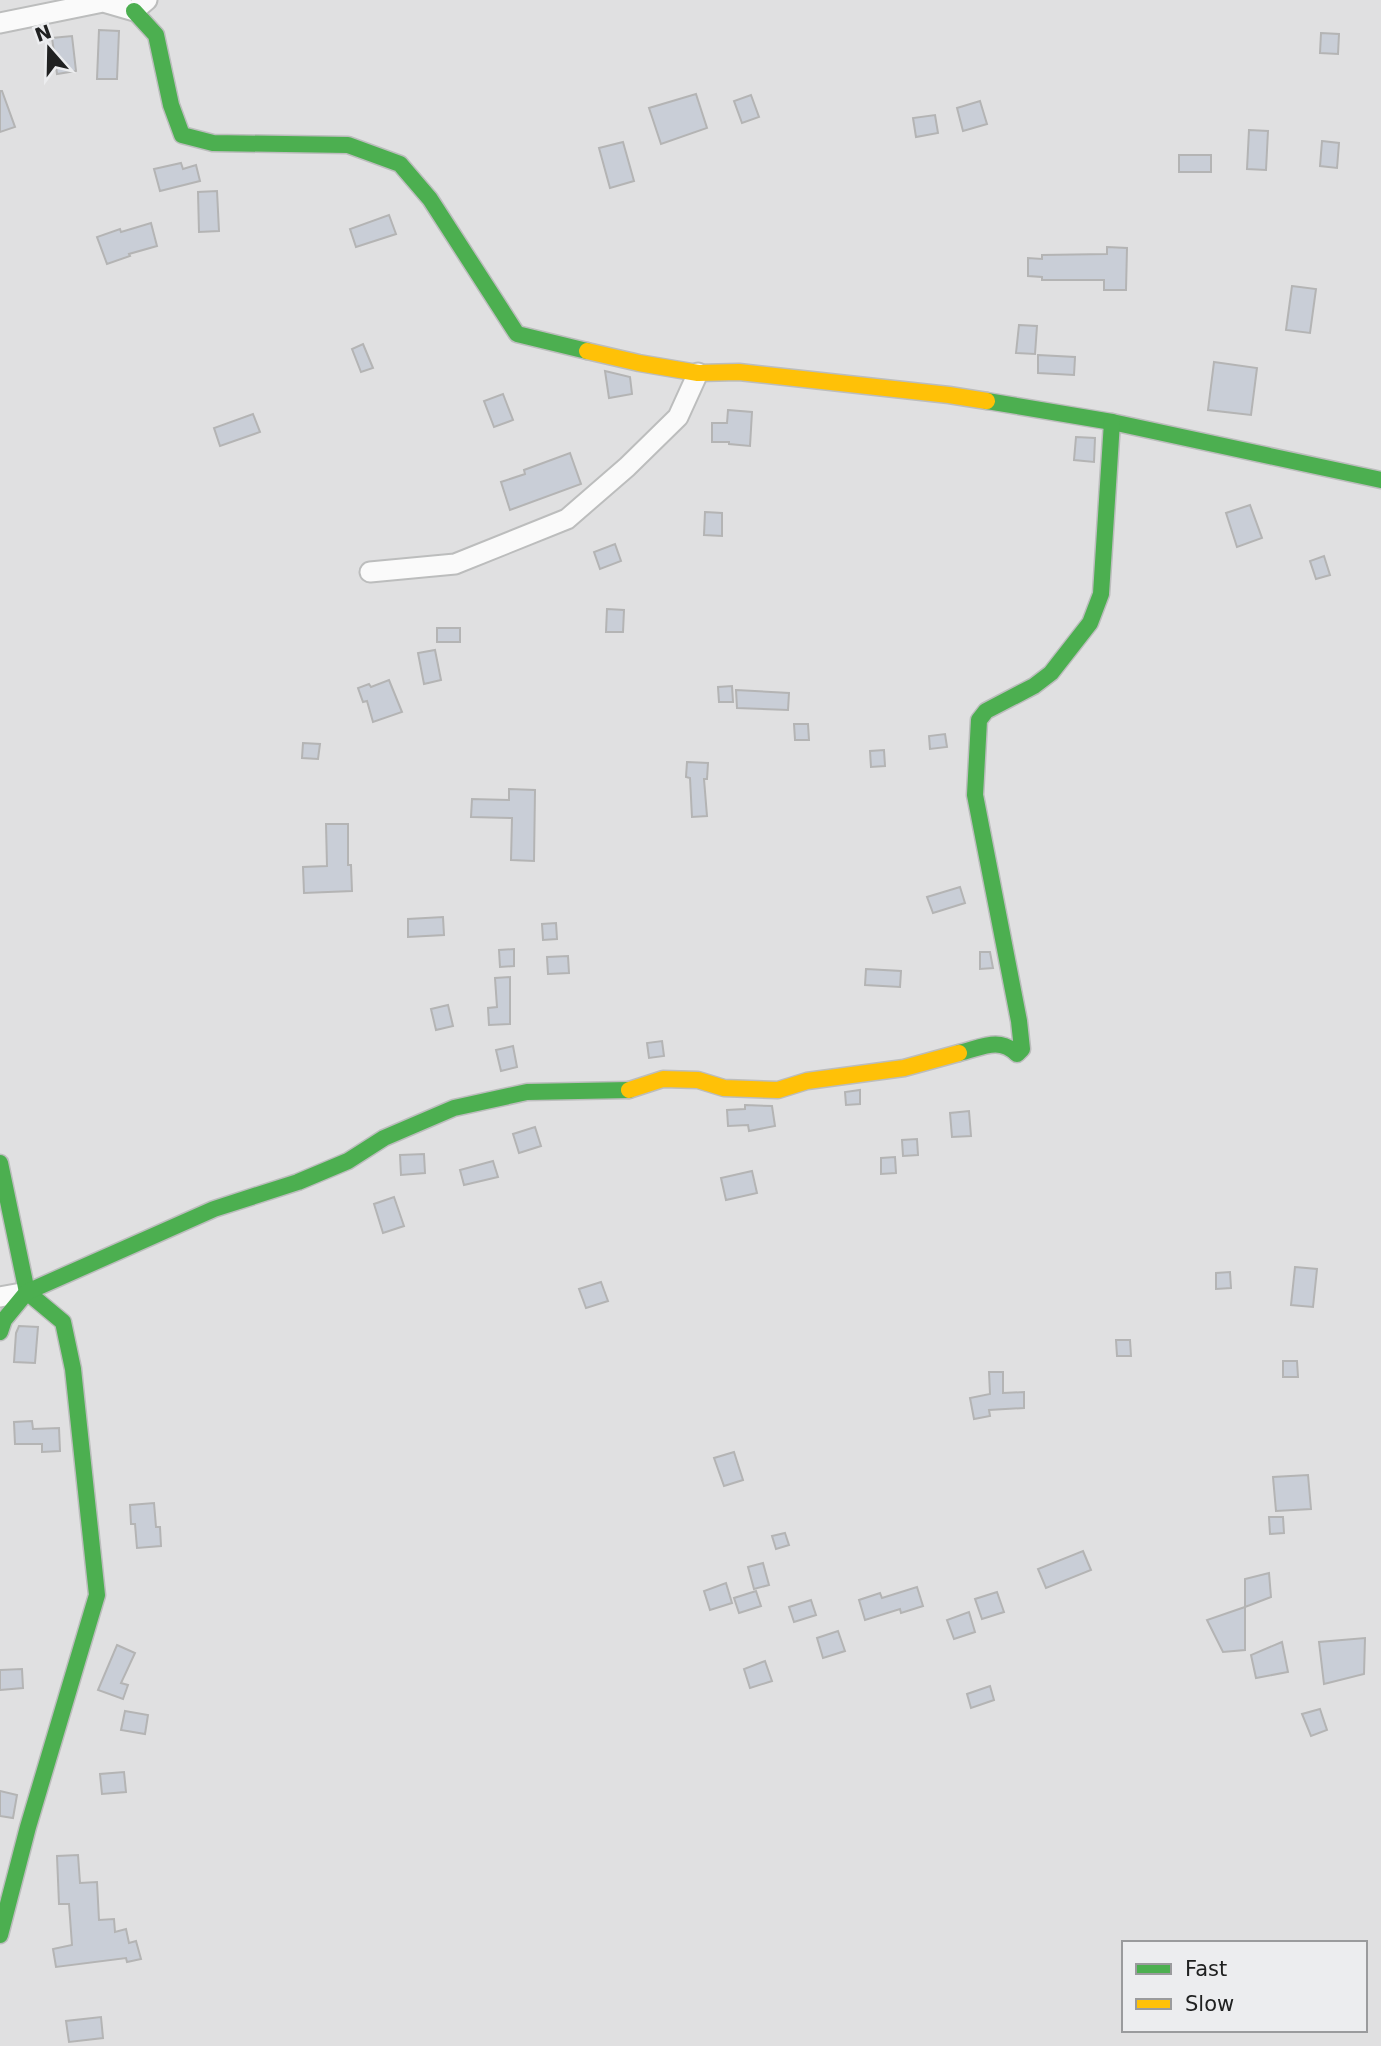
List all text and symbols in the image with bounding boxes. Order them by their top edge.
north arrow [14,14,84,84]
text: N [32,20,54,46]
legend [1122,1941,1367,2032]
text: Fast [1185,1957,1227,1981]
text: Slow [1185,1992,1234,2016]

